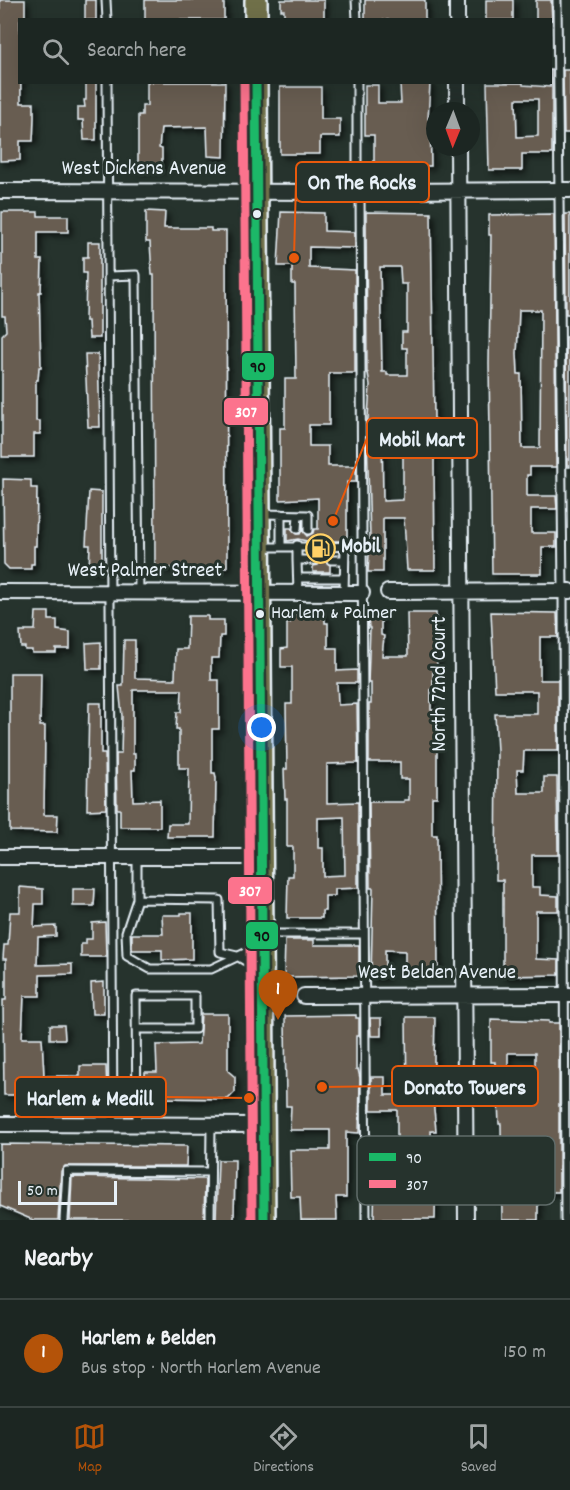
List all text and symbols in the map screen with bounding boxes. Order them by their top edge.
search box [18,18,552,84]
icon: search [39,35,72,68]
text: Search here [87,36,186,67]
north arrow [426,102,480,156]
street label: West Dickens Avenue [62,155,226,185]
callout: On The Rocks [296,162,429,202]
text: On The Rocks [307,169,417,200]
unlabelled marker [251,208,263,220]
line badge: 90 [241,352,275,381]
text: 90 [250,357,266,380]
line badge: 307 [223,397,269,426]
text: 307 [235,402,257,425]
callout: Mobil Mart [367,418,477,458]
text: Mobil Mart [379,426,466,457]
fuel station icon: Mobil [304,532,336,564]
place label: Mobil [341,533,382,563]
street label: West Palmer Street [68,557,222,587]
place label: Harlem & Palmer [271,600,397,628]
marker: Harlem & Palmer [254,608,266,620]
street label: North 72nd Court [426,616,456,752]
your location [247,713,276,742]
line badge: 307 [227,876,273,905]
text: 307 [239,881,261,904]
line badge: 90 [245,921,279,950]
text: 90 [254,926,270,949]
street label: West Belden Avenue [358,959,516,989]
pin: 1 [258,970,298,1020]
callout: Donato Towers [392,1066,538,1106]
text: Donato Towers [404,1074,526,1105]
callout: Harlem & Medill [15,1077,166,1117]
text: Harlem & Medill [27,1085,154,1116]
legend [357,1136,555,1205]
text: 90 [406,1148,422,1171]
text: 307 [406,1175,428,1198]
scale bar [18,1178,117,1206]
text: 50 m [27,1180,58,1203]
text: Nearby [24,1241,92,1278]
text: Harlem & Belden [81,1324,216,1355]
text: 1 [41,1339,46,1367]
text: 150 m [503,1339,546,1367]
text: Bus stop · North Harlem Avenue [81,1355,321,1383]
tab: Map [73,1420,106,1479]
tab: Directions [253,1420,314,1479]
tab: Saved [461,1420,497,1479]

